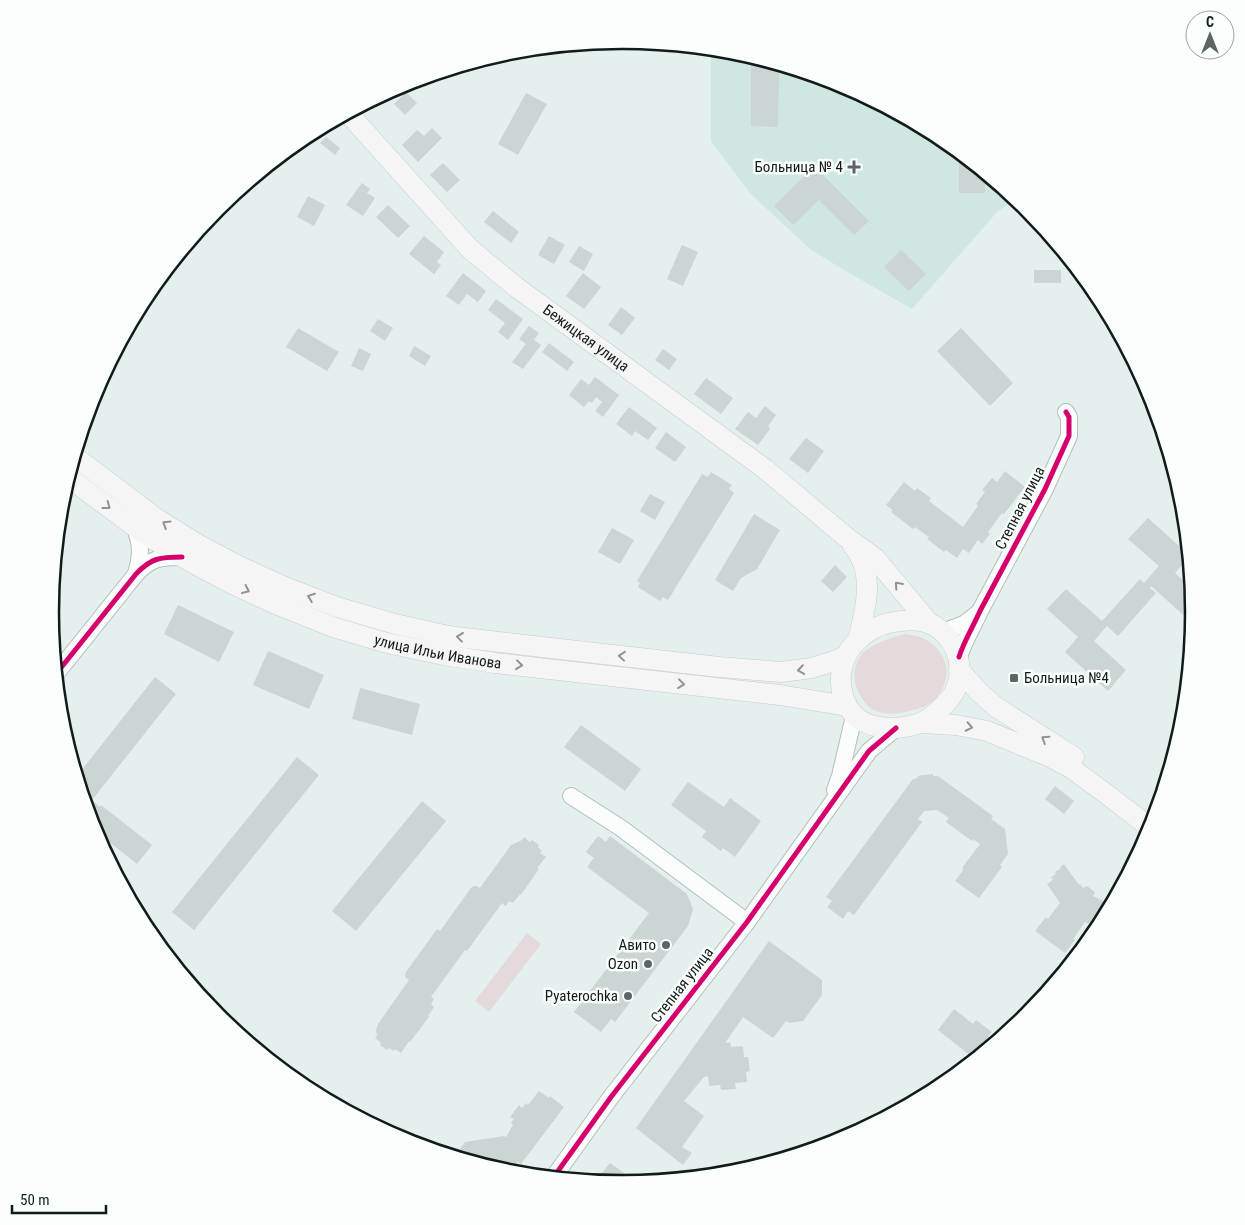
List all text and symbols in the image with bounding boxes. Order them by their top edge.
north arrow [1185,10,1235,60]
text: С [1206,14,1214,30]
place label: Больница № 4 [755,158,843,176]
marker: Больница № 4 [847,160,861,174]
street label: Бежицкая улица [539,301,632,376]
street label: Степная улица [991,463,1049,553]
one-way arrow [101,500,111,509]
one-way arrow [162,521,171,531]
one-way arrow [895,582,904,591]
one-way arrow [241,584,250,595]
one-way arrow [307,593,315,603]
street label: улица Ильи Иванова [372,631,502,673]
one-way arrow [456,632,464,643]
one-way arrow [617,651,625,662]
one-way arrow [515,659,523,670]
one-way arrow [796,664,805,674]
place label: Больница №4 [1024,669,1109,687]
marker: Больница №4 [1008,672,1020,684]
one-way arrow [677,678,685,689]
one-way arrow [965,722,974,732]
one-way arrow [1042,735,1051,745]
place label: Авито [619,936,656,954]
marker: Авито [660,939,672,951]
street label: Степная улица [647,944,717,1026]
place label: Ozon [608,955,638,973]
marker: Ozon [642,958,654,970]
place label: Pyaterochka [545,987,618,1005]
marker: Pyaterochka [622,990,634,1002]
scale bar [12,1182,106,1214]
text: 50 m [20,1191,50,1209]

